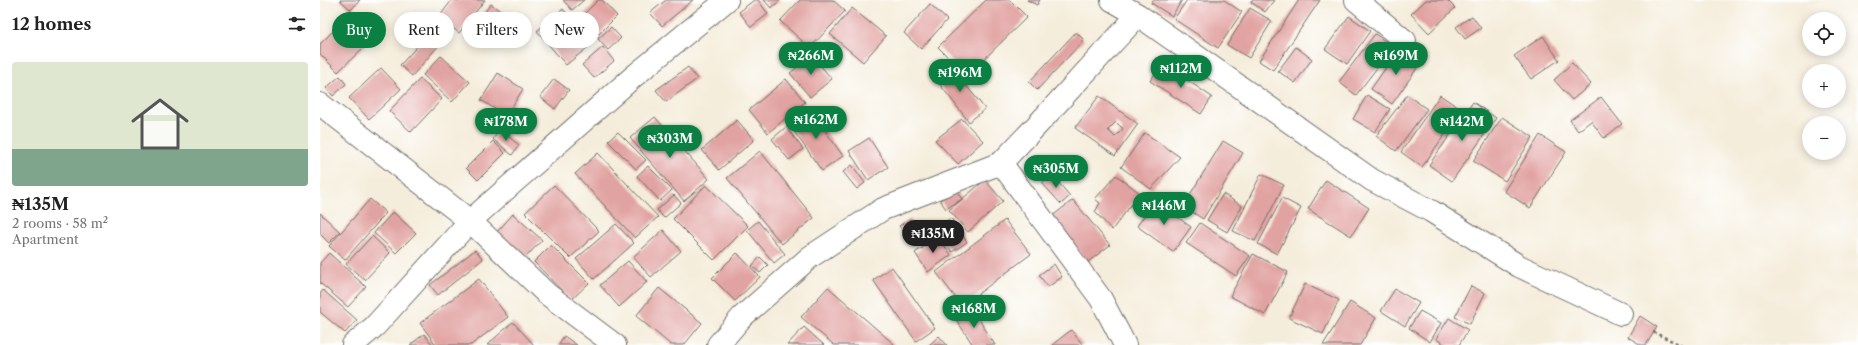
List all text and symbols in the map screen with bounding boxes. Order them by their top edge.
chip: Buy [332,12,386,48]
chip: Rent [394,12,454,48]
chip: Filters [462,12,532,48]
chip: New [540,12,599,48]
map controls [1802,12,1846,160]
button: locate [1802,12,1846,56]
icon: filters [286,13,308,35]
text: 12 homes [12,14,91,34]
pin: ₦266M [783,42,839,76]
pin: ₦169M [1368,42,1424,76]
text: ₦266M [788,47,834,63]
text: ₦169M [1374,47,1418,63]
pin: ₦112M [1153,55,1209,89]
pin: ₦196M [932,59,988,93]
text: ₦112M [1160,60,1202,76]
text: ₦196M [938,64,982,80]
button: + [1802,64,1846,108]
icon: home [124,88,196,160]
pin: ₦162M [788,106,844,140]
pin: ₦178M [478,108,534,142]
pin: ₦142M [1434,108,1490,142]
text: ₦162M [794,111,838,127]
text: ₦178M [484,113,528,129]
text: ₦142M [1440,113,1484,129]
button: − [1802,116,1846,160]
pin: ₦303M [642,125,698,159]
text: ₦303M [647,130,693,146]
pin: ₦305M [1028,155,1084,189]
text: ₦305M [1033,160,1079,176]
pin: ₦146M [1136,192,1192,226]
text: ₦135M [12,194,69,214]
text: ₦146M [1142,197,1186,213]
text: 2 rooms · 58 m² [12,215,108,231]
pin: ₦135M [905,220,961,254]
text: ₦135M [911,225,955,241]
text: Apartment [12,231,79,247]
pin: ₦168M [946,295,1002,329]
text: ₦168M [952,300,996,316]

